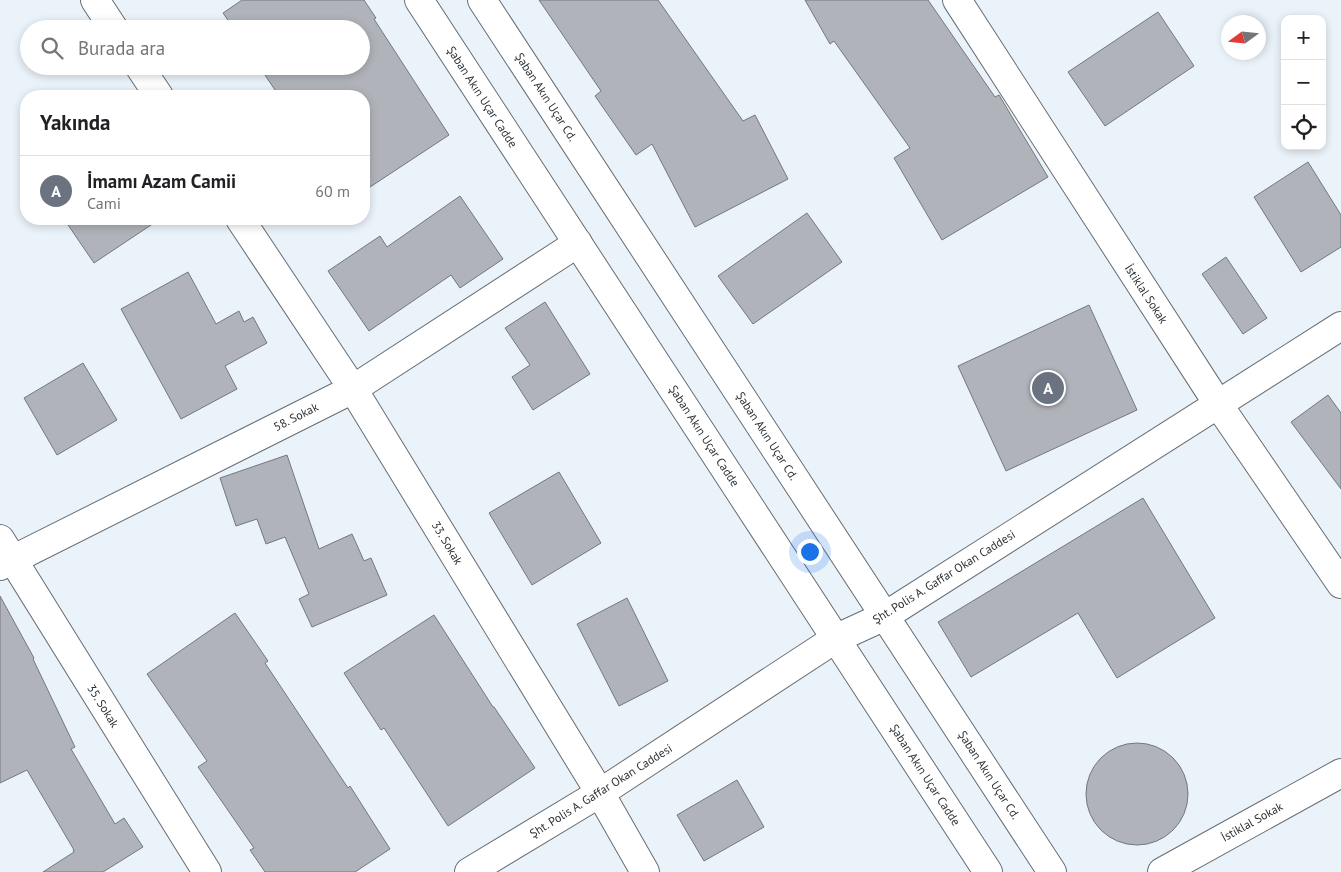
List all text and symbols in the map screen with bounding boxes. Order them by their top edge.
north arrow [1221,15,1266,60]
map controls [1281,15,1326,150]
button: + [1281,15,1326,60]
search box [20,20,370,75]
icon: search [38,34,66,62]
text: Burada ara [78,36,165,60]
street label: Şaban Akın Uçar Cadde [444,43,521,150]
street label: Şaban Akın Uçar Cd. [512,50,581,144]
button: − [1281,60,1326,105]
button: locate [1281,105,1326,150]
text: Yakında [40,109,110,136]
text: İmamı Azam Camii [87,169,236,193]
text: A [51,181,61,201]
text: 60 m [315,181,350,201]
text: Cami [87,193,121,213]
street label: İstiklal Sokak [1122,261,1171,327]
pin: A [1032,369,1064,407]
street label: Şaban Akın Uçar Cadde [666,382,743,489]
street label: Şaban Akın Uçar Cd. [733,389,802,483]
street label: 58. Sokak [271,399,321,434]
street label: 33. Sokak [429,518,466,567]
street label: Şht. Polis A. Gaffar Okan Caddesi [870,526,1018,627]
your location [797,539,823,565]
street label: 35. Sokak [84,681,123,730]
street label: Şaban Akın Uçar Cadde [887,721,964,828]
street label: Şaban Akın Uçar Cd. [955,728,1024,822]
street label: Şht. Polis A. Gaffar Okan Caddesi [527,740,675,841]
street label: İstiklal Sokak [1218,798,1285,845]

